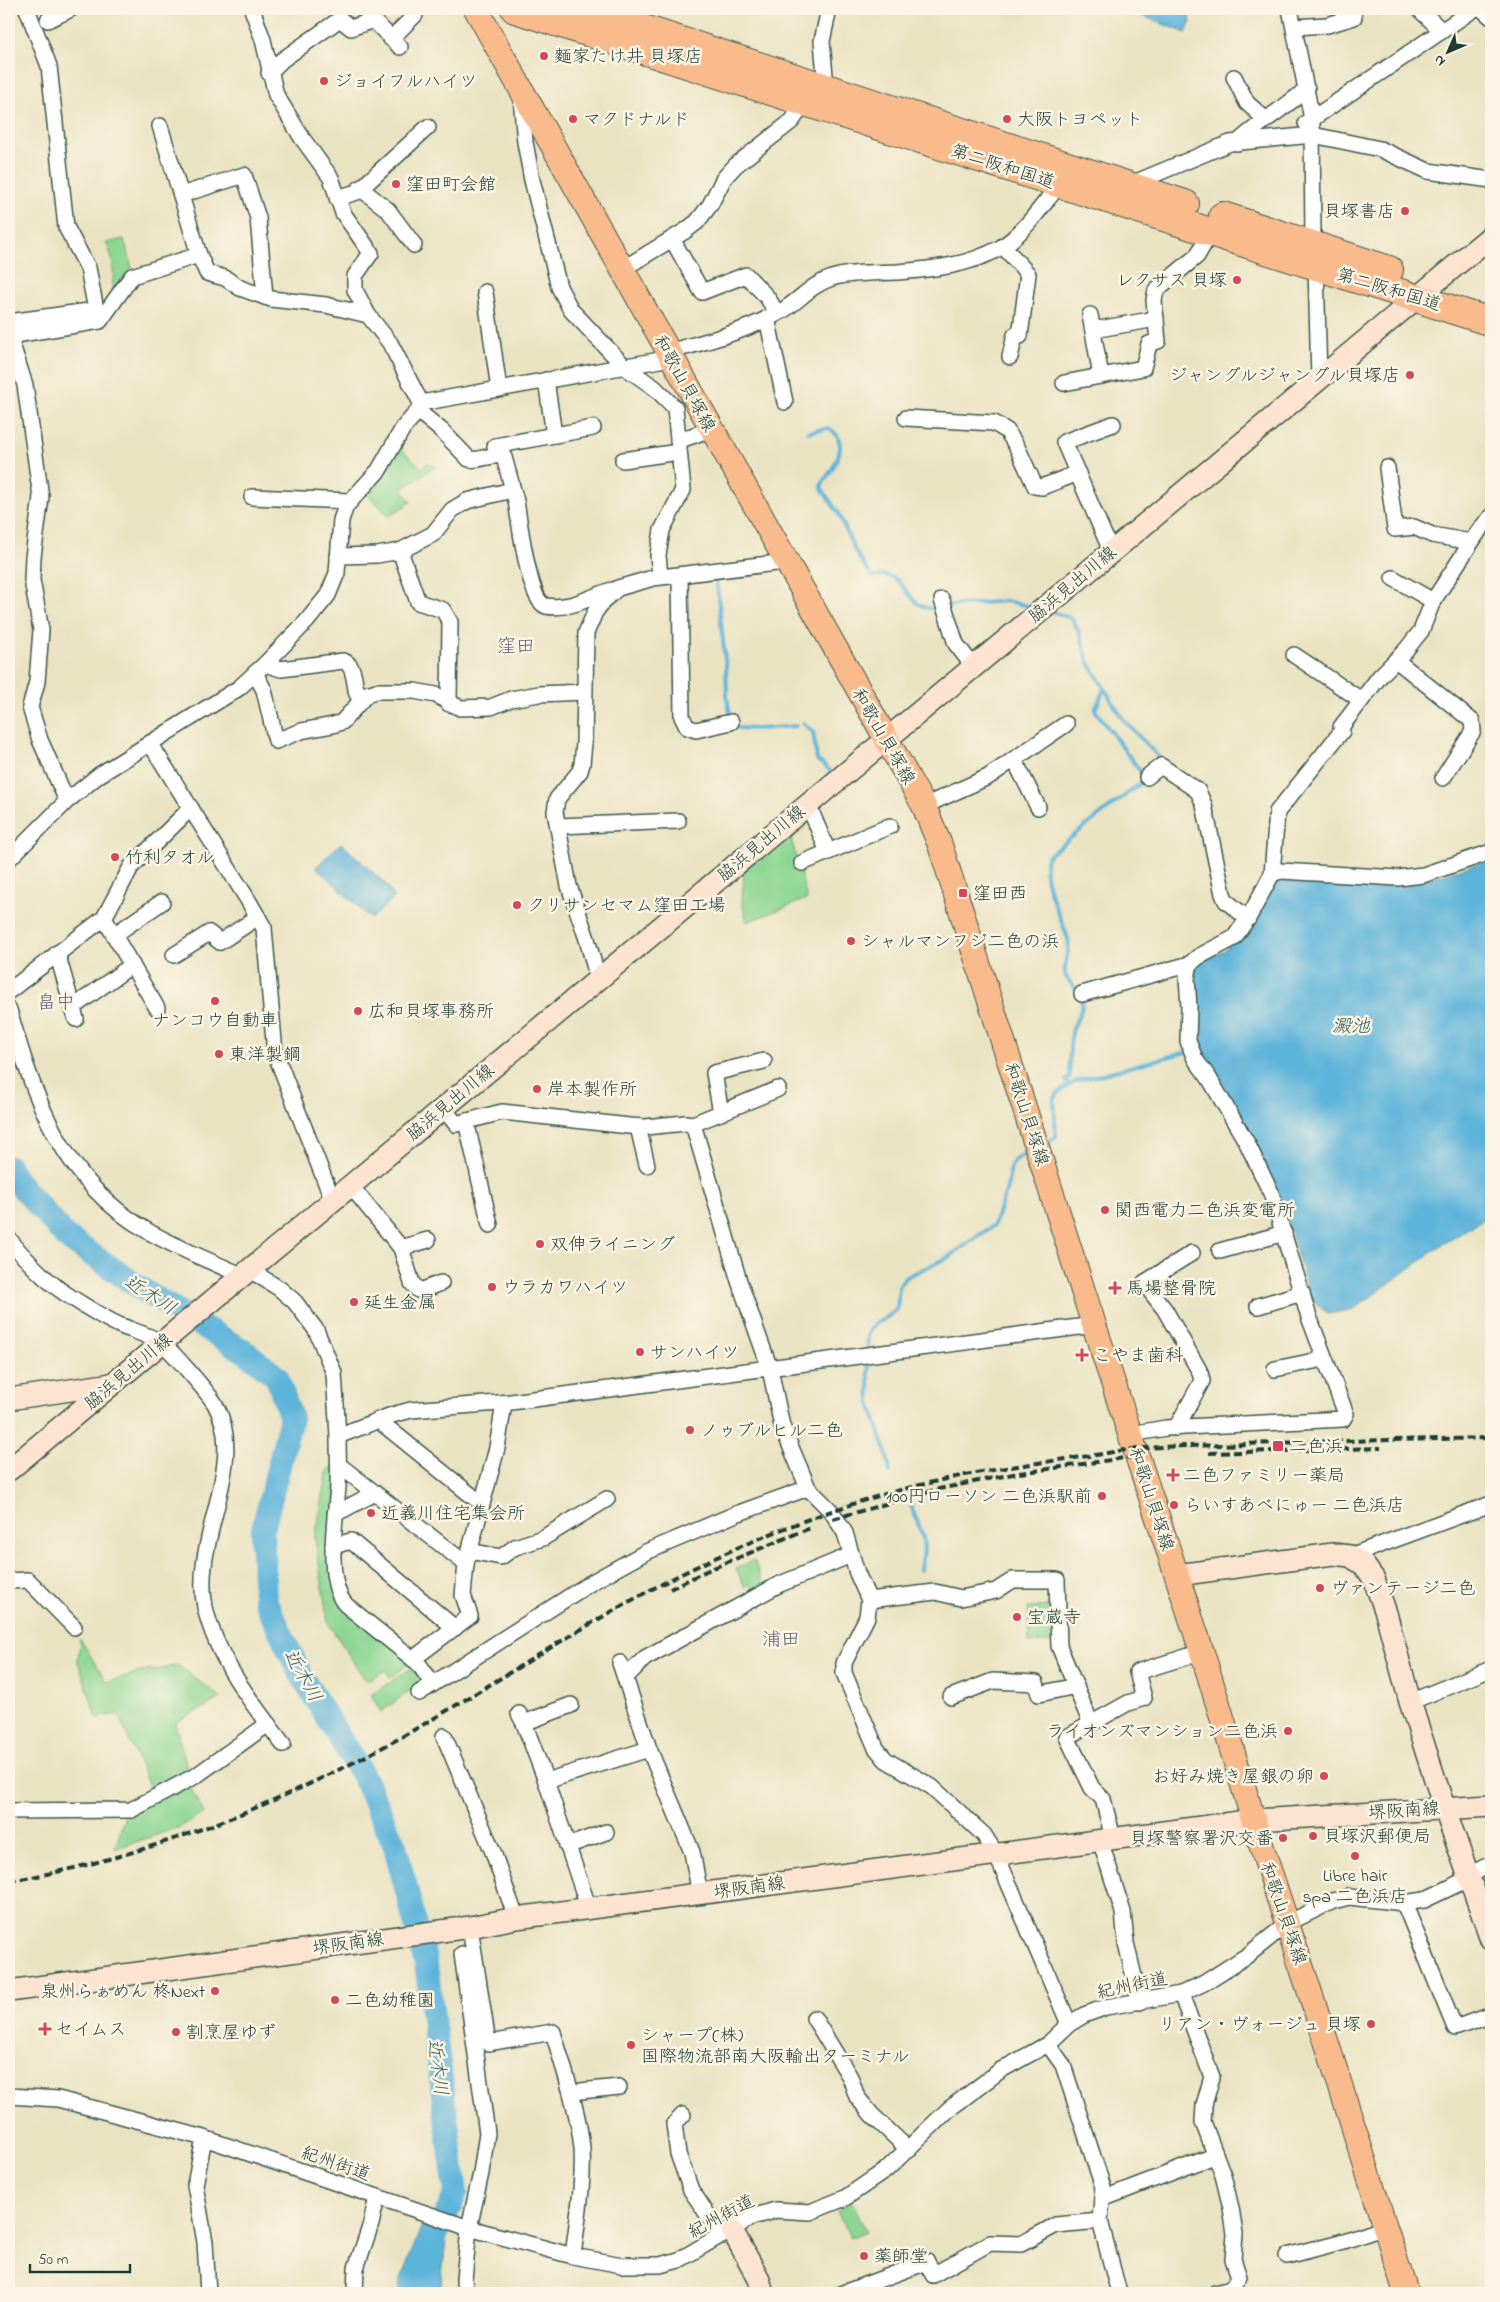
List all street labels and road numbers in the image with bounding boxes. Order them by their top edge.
street label: 第二阪和国道 [947,139,1058,197]
street label: 第二阪和国道 [1333,263,1444,319]
street label: 和歌山貝塚線 [646,330,721,438]
street label: 脇浜見出川線 [1024,541,1123,630]
street label: 和歌山貝塚線 [844,684,921,790]
street label: 脇浜見出川線 [713,800,812,889]
street label: 脇浜見出川線 [402,1059,501,1148]
street label: 和歌山貝塚線 [996,1059,1054,1170]
street label: 脇浜見出川線 [80,1328,179,1417]
street label: 和歌山貝塚線 [1121,1444,1179,1555]
street label: 堺阪南線 [1367,1797,1441,1827]
street label: 和歌山貝塚線 [1252,1858,1312,1969]
street label: 堺阪南線 [712,1871,787,1907]
street label: 堺阪南線 [311,1927,386,1963]
street label: 紀州街道 [1094,1967,1170,2007]
street label: 紀州街道 [297,2141,374,2189]
street label: 紀州街道 [684,2189,760,2246]

